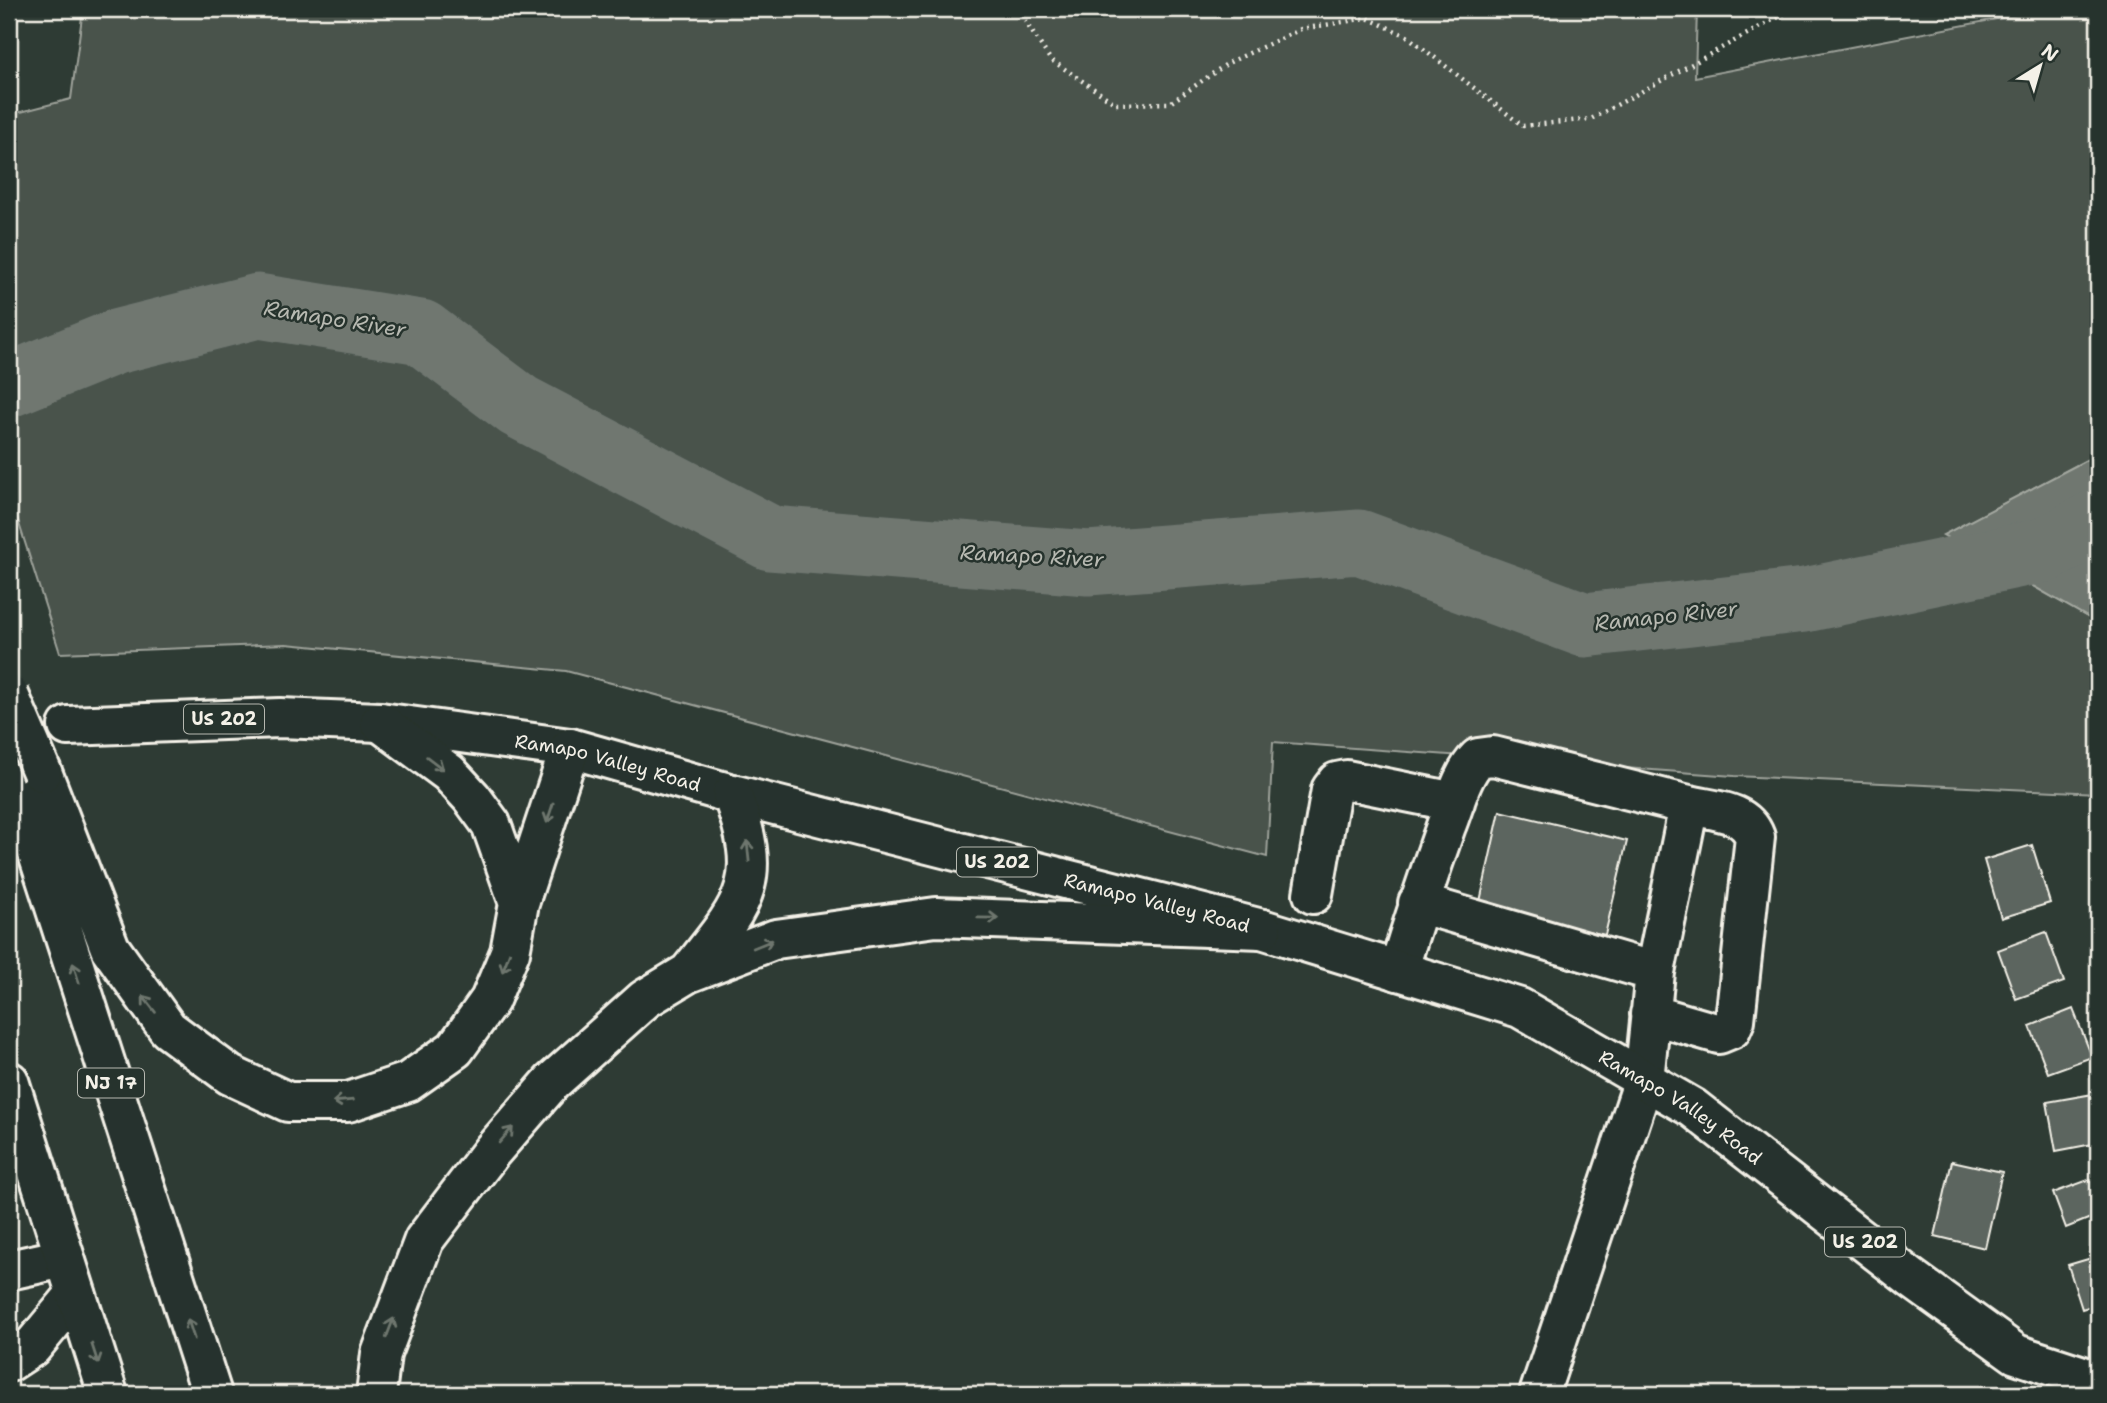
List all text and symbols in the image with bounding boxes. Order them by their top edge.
north arrow [2006,32,2076,102]
text: N [2036,38,2063,67]
water label: Ramapo River [262,294,409,344]
water label: Ramapo River [959,538,1106,574]
water label: Ramapo River [1593,594,1740,637]
road number: US 202 [184,704,264,734]
street label: Ramapo Valley Road [513,729,704,798]
one-way arrow [425,756,444,770]
one-way arrow [542,801,555,823]
one-way arrow [741,840,754,863]
road number: US 202 [957,848,1037,876]
street label: Ramapo Valley Road [1061,867,1253,938]
one-way arrow [976,911,999,925]
one-way arrow [752,936,773,949]
one-way arrow [498,951,511,972]
one-way arrow [69,962,82,984]
one-way arrow [141,995,156,1014]
street label: Ramapo Valley Road [1594,1044,1767,1170]
road number: NJ 17 [78,1068,144,1098]
one-way arrow [332,1095,354,1108]
one-way arrow [498,1126,514,1144]
road number: US 202 [1825,1227,1905,1256]
one-way arrow [385,1318,398,1339]
one-way arrow [184,1319,196,1341]
one-way arrow [90,1343,103,1365]

